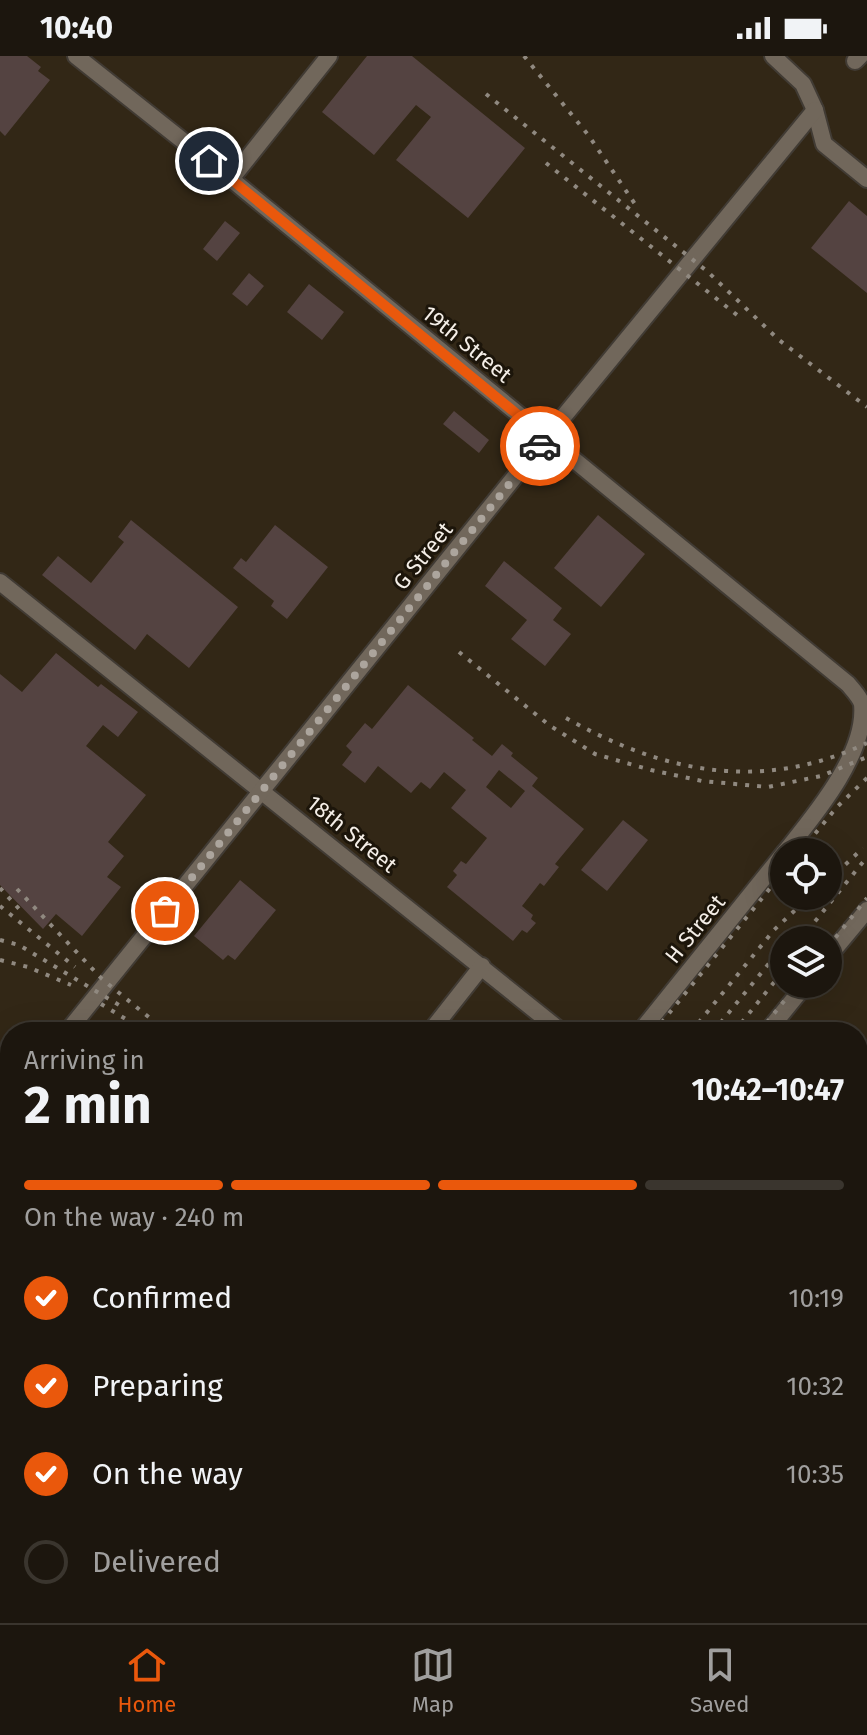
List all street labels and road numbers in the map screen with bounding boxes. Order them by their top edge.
street label: 19th Street [417,300,517,388]
street label: G Street [388,517,459,595]
street label: 18th Street [302,790,403,879]
street label: H Street [659,889,731,969]

